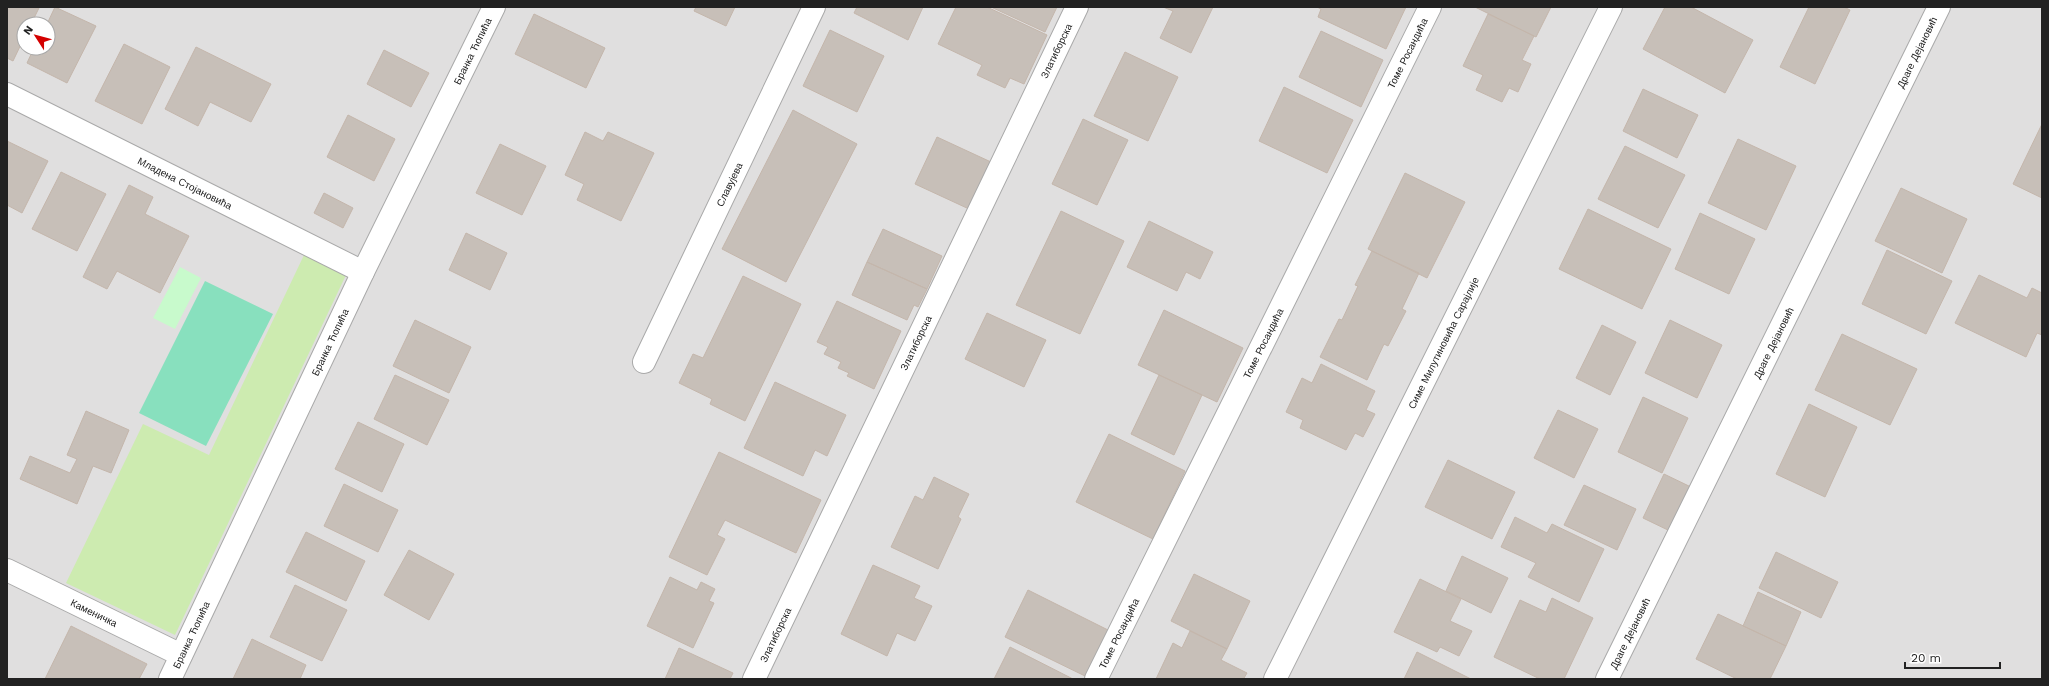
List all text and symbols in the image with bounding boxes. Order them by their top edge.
street label: Драге Дејановић [1895,15,1939,90]
north arrow [16,16,56,56]
street label: Бранка Ћопића [452,16,494,86]
street label: Томе Росандића [1385,16,1430,90]
street label: Златиборска [1039,21,1074,80]
text: N [21,23,36,38]
street label: Младена Стојановића [136,155,234,212]
street label: Славујева [714,160,745,208]
street label: Симе Милутиновића Сарајлије [1406,275,1481,411]
street label: Бранка Ћопића [310,306,351,378]
street label: Томе Росандића [1241,306,1286,380]
street label: Драге Дејановић [1751,306,1796,380]
street label: Златиборска [898,313,934,372]
street label: Томе Росандића [1097,596,1141,671]
street label: Драге Дејановић [1608,596,1652,671]
street label: Каменичка [69,597,119,629]
street label: Бранка Ћопића [171,599,212,670]
street label: Златиборска [758,605,794,664]
scale bar [1905,644,2000,670]
text: 20 m [1911,651,1941,665]

